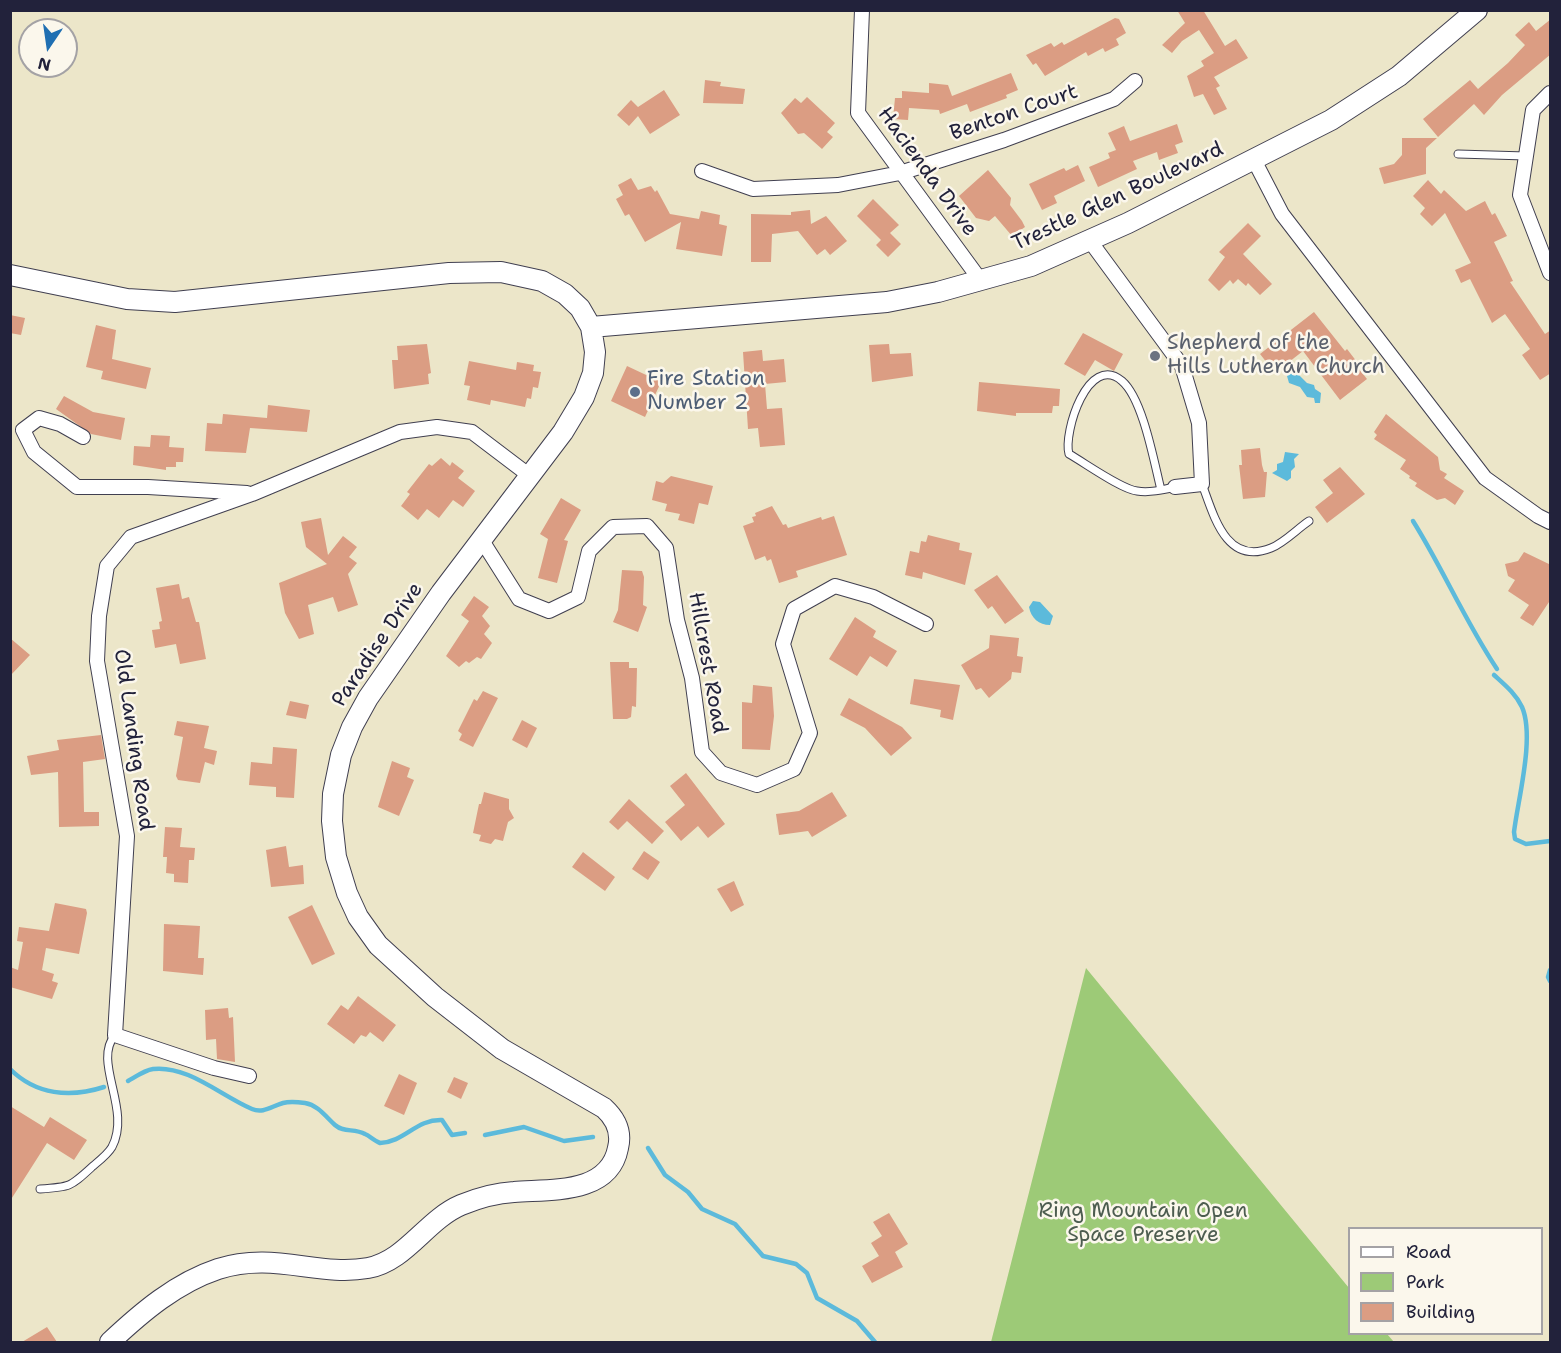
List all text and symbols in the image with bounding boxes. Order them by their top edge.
north arrow [18,18,78,78]
text: N [36,52,53,76]
street label: Benton Court [947,79,1081,147]
street label: Hacienda Drive [872,103,982,241]
street label: Trestle Glen Boulevard [1008,137,1228,257]
place label: Shepherd of the Hills Lutheran Church [1167,331,1385,381]
marker: Shepherd of the Hills Lutheran Church [1148,349,1162,363]
place label: Fire Station Number 2 [647,367,765,417]
marker: Fire Station Number 2 [628,385,642,399]
street label: Paradise Drive [327,578,429,712]
street label: Hillcrest Road [682,590,732,736]
street label: Old Landing Road [108,647,158,833]
park label: Ring Mountain Open Space Preserve [1039,1199,1247,1249]
legend [1348,1227,1543,1335]
text: Road [1406,1240,1451,1264]
text: Park [1406,1270,1445,1294]
text: Building [1406,1300,1475,1324]

